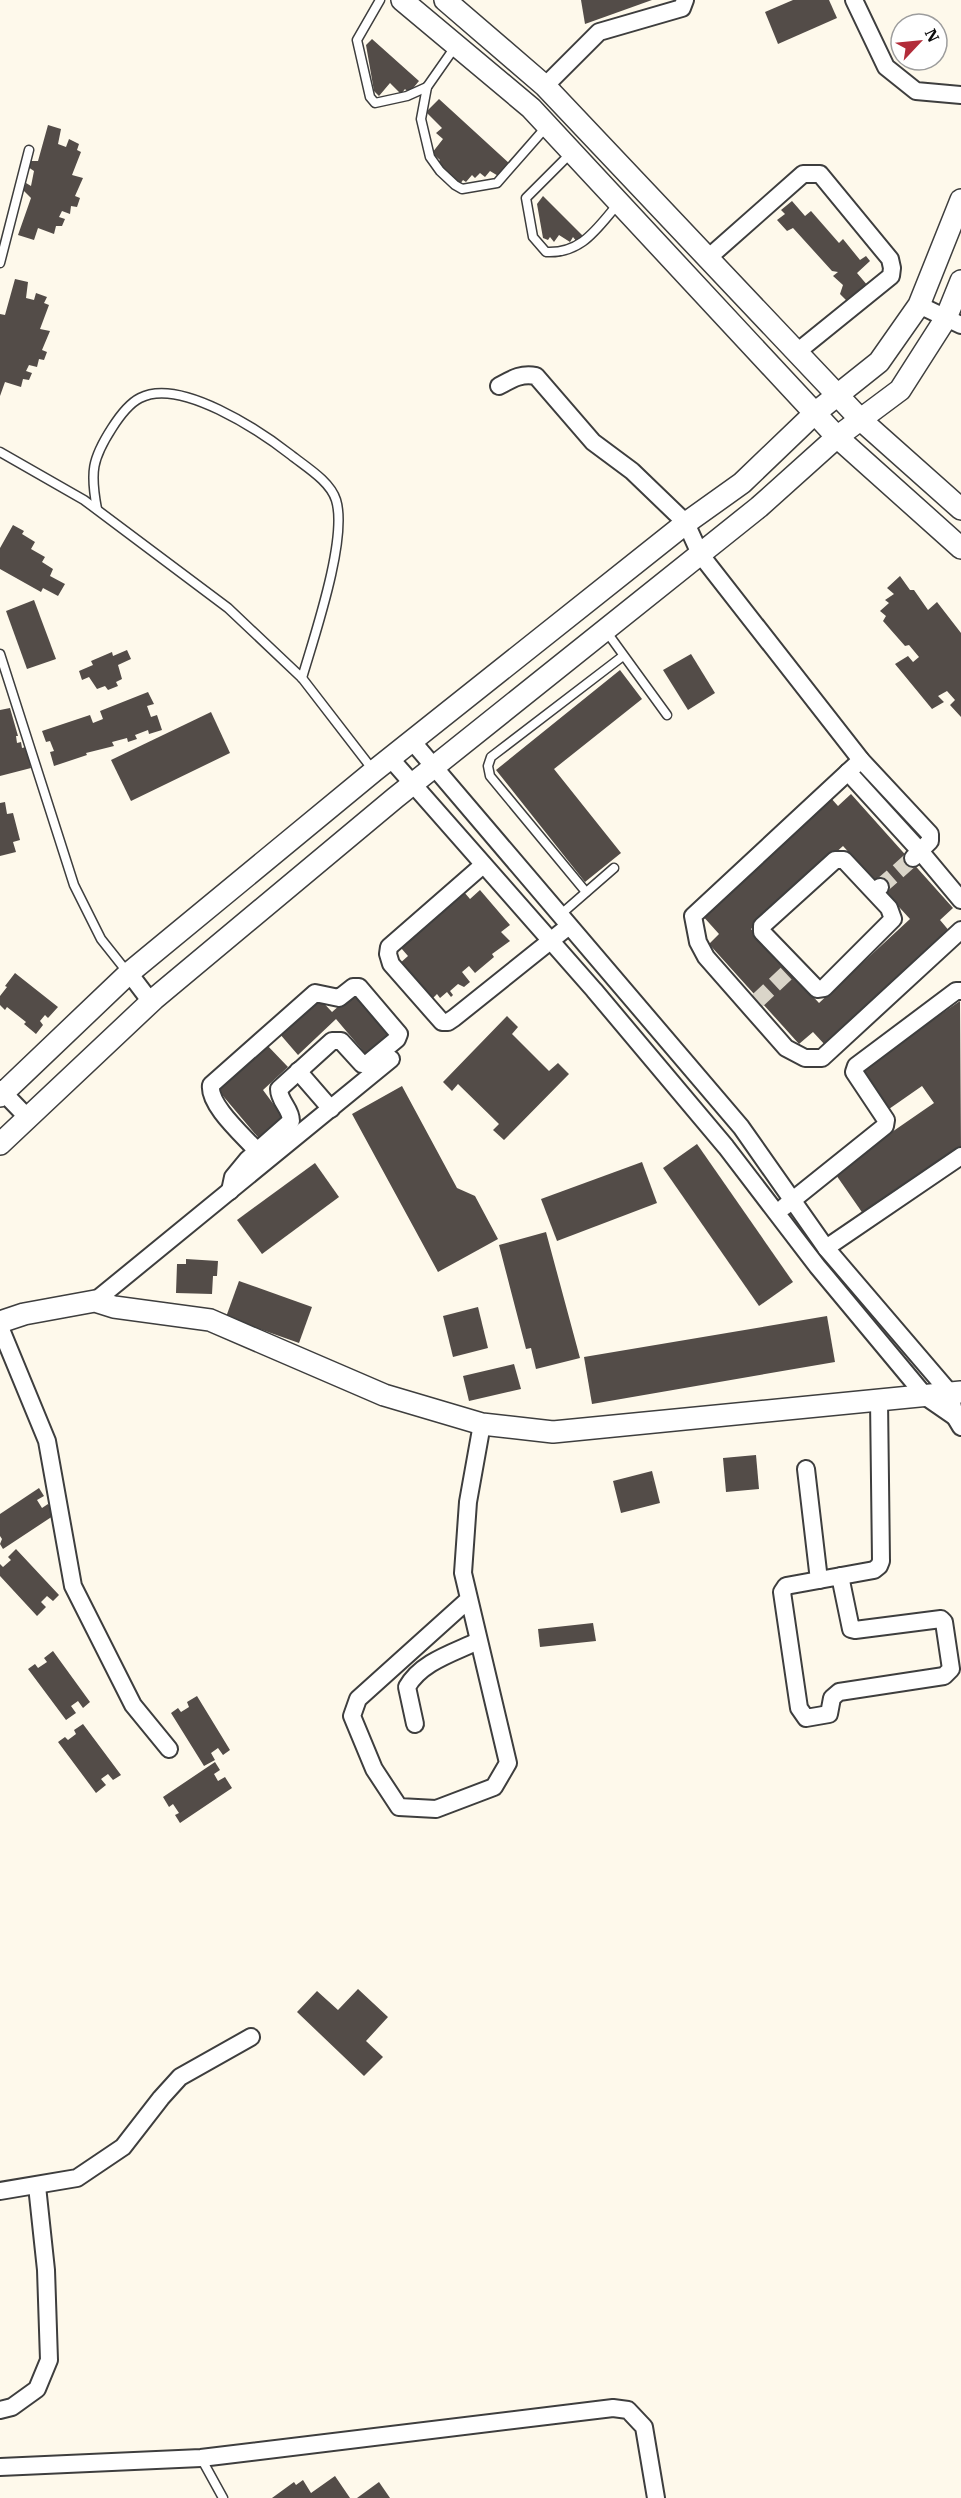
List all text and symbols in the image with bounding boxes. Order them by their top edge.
north arrow [889,12,949,72]
text: N [921,25,944,45]

